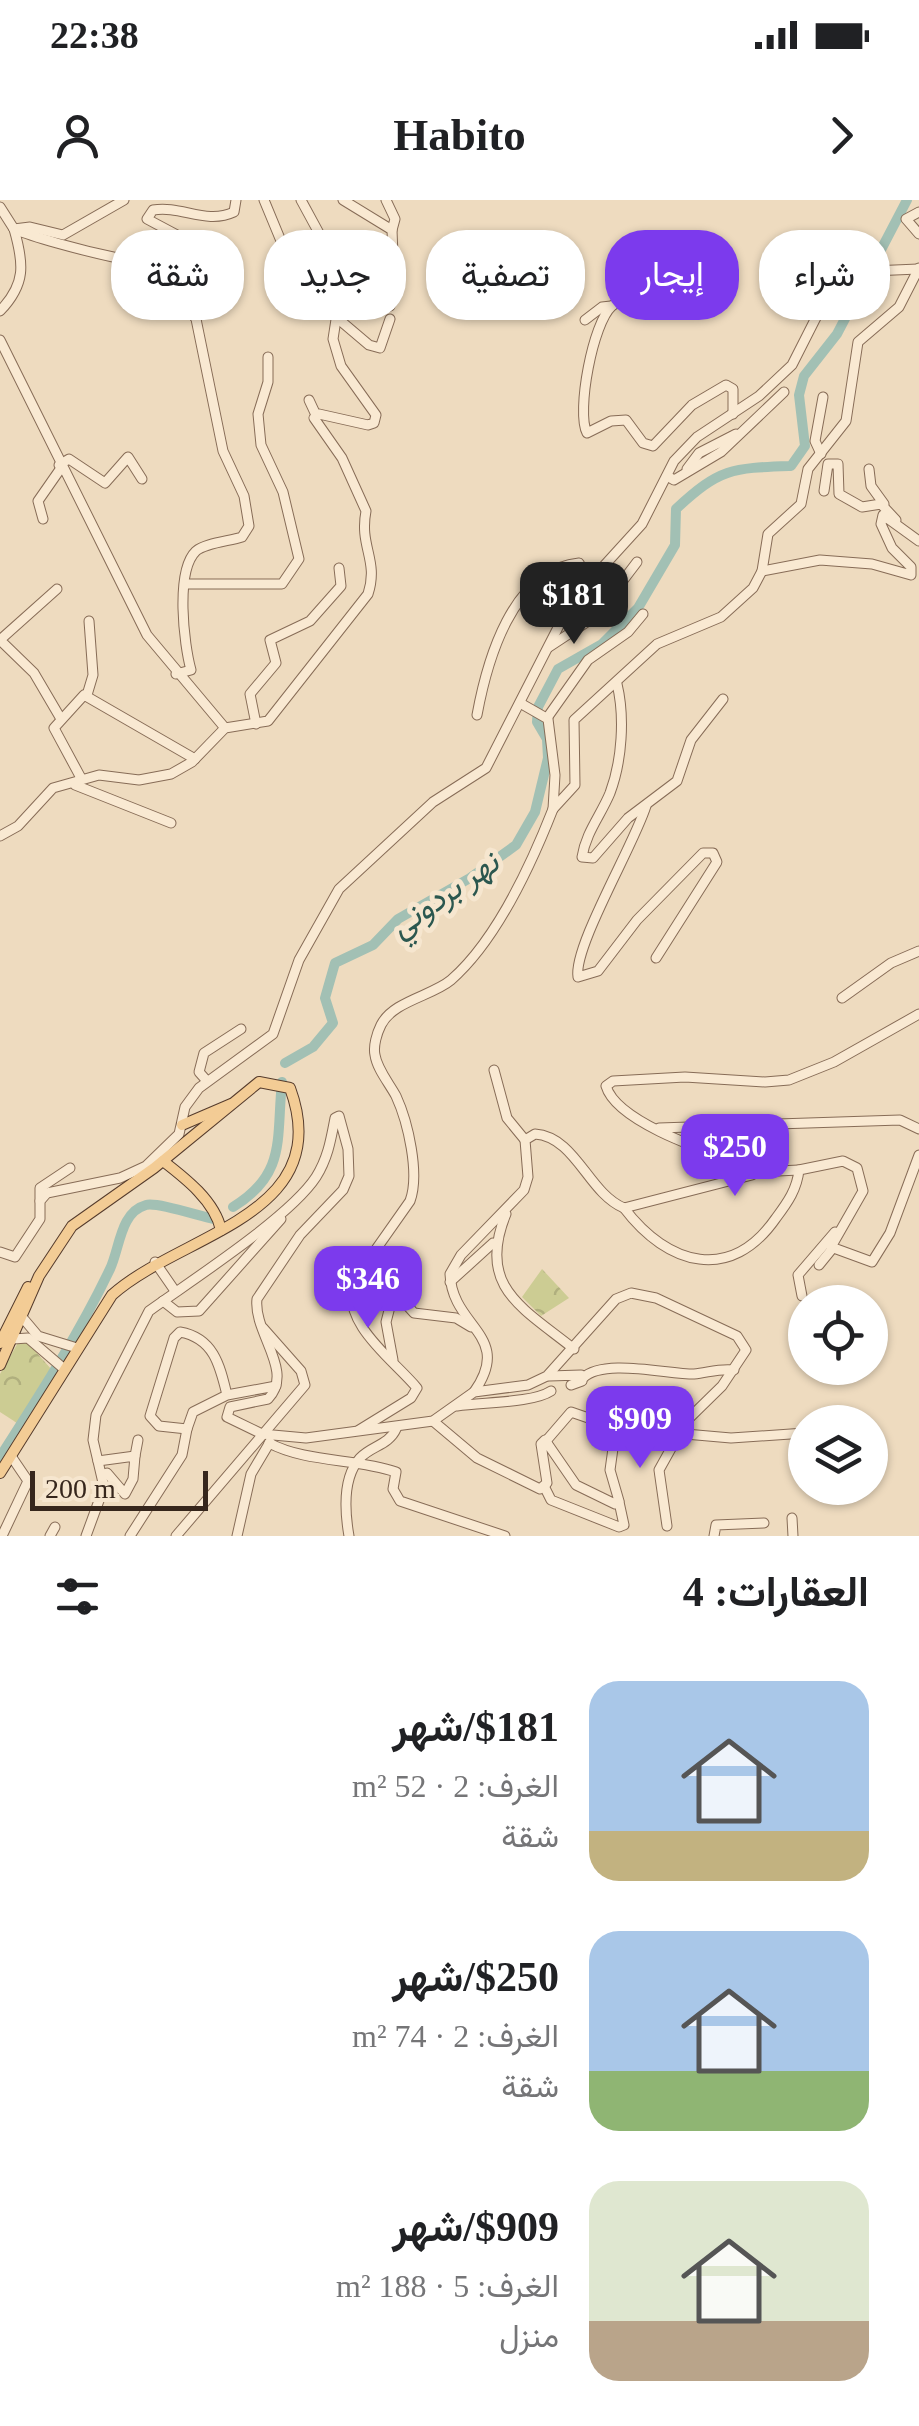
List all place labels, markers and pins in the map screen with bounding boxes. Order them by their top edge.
pin: $181 [515,562,633,647]
pin: $250 [676,1114,794,1199]
pin: $346 [309,1246,427,1331]
pin: $909 [581,1386,699,1471]

